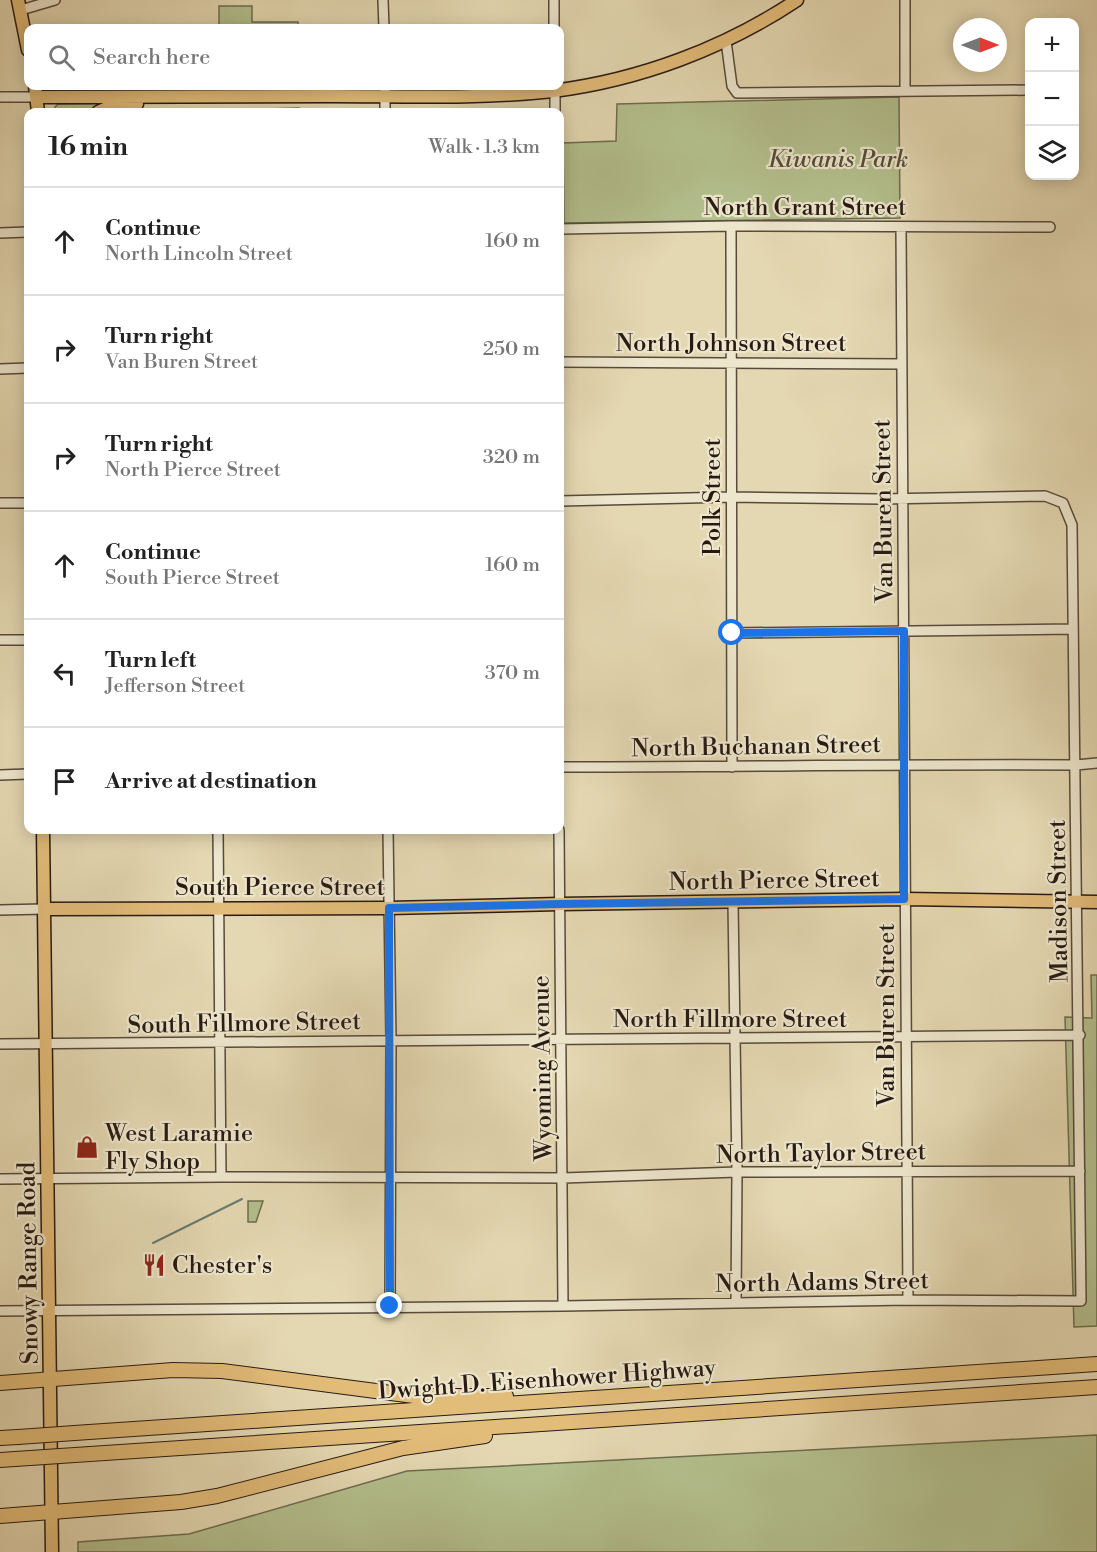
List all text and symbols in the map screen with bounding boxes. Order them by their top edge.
north arrow [953,18,1007,72]
map controls [1025,18,1079,180]
button: + [1025,18,1079,72]
search box [24,24,564,90]
icon: search [45,41,78,74]
text: Search here [93,44,210,71]
button: − [1025,72,1079,126]
button: layers [1025,126,1079,180]
text: 16 min [48,131,128,163]
text: Walk · 1.3 km [429,135,540,160]
park label: Kiwanis Park [768,145,908,175]
street label: North Grant Street [703,193,907,223]
text: Continue [105,215,201,242]
icon: ahead [48,225,81,258]
text: 160 m [485,229,540,254]
text: North Lincoln Street [105,242,293,267]
text: Turn right [105,323,213,350]
street label: North Johnson Street [616,329,847,359]
icon: right [48,333,81,366]
text: 250 m [483,337,540,362]
text: Van Buren Street [105,350,258,375]
street label: Van Buren Street [867,418,901,604]
text: Turn right [105,431,213,458]
street label: Polk Street [698,437,728,556]
icon: right [48,441,81,474]
text: 320 m [483,445,540,470]
text: North Pierce Street [105,458,281,483]
text: Continue [105,539,201,566]
icon: ahead [48,549,81,582]
text: 160 m [485,553,540,578]
text: South Pierce Street [105,566,280,591]
route start [718,619,744,645]
text: Turn left [105,647,196,674]
icon: left [48,657,81,690]
text: 370 m [485,661,540,686]
text: Jefferson Street [105,674,245,699]
street label: North Buchanan Street [631,730,882,764]
icon: arrive [48,765,81,798]
text: Arrive at destination [105,768,317,795]
street label: Madison Street [1043,819,1075,983]
street label: North Pierce Street [668,864,880,898]
street label: South Pierce Street [175,873,385,903]
street label: Van Buren Street [872,923,902,1108]
street label: Wyoming Avenue [526,975,560,1162]
street label: North Fillmore Street [613,1005,848,1035]
street label: South Fillmore Street [127,1007,362,1041]
place label: West Laramie Fly Shop [104,1119,253,1177]
shop icon: West Laramie Fly Shop [74,1134,100,1160]
street label: North Taylor Street [716,1137,927,1171]
street label: Snowy Range Road [12,1161,46,1365]
place label: Chester's [172,1251,272,1281]
restaurant icon: Chester's [141,1252,167,1278]
street label: North Adams Street [715,1266,930,1300]
route end [376,1292,402,1318]
street label: Dwight D. Eisenhower Highway [377,1353,717,1407]

